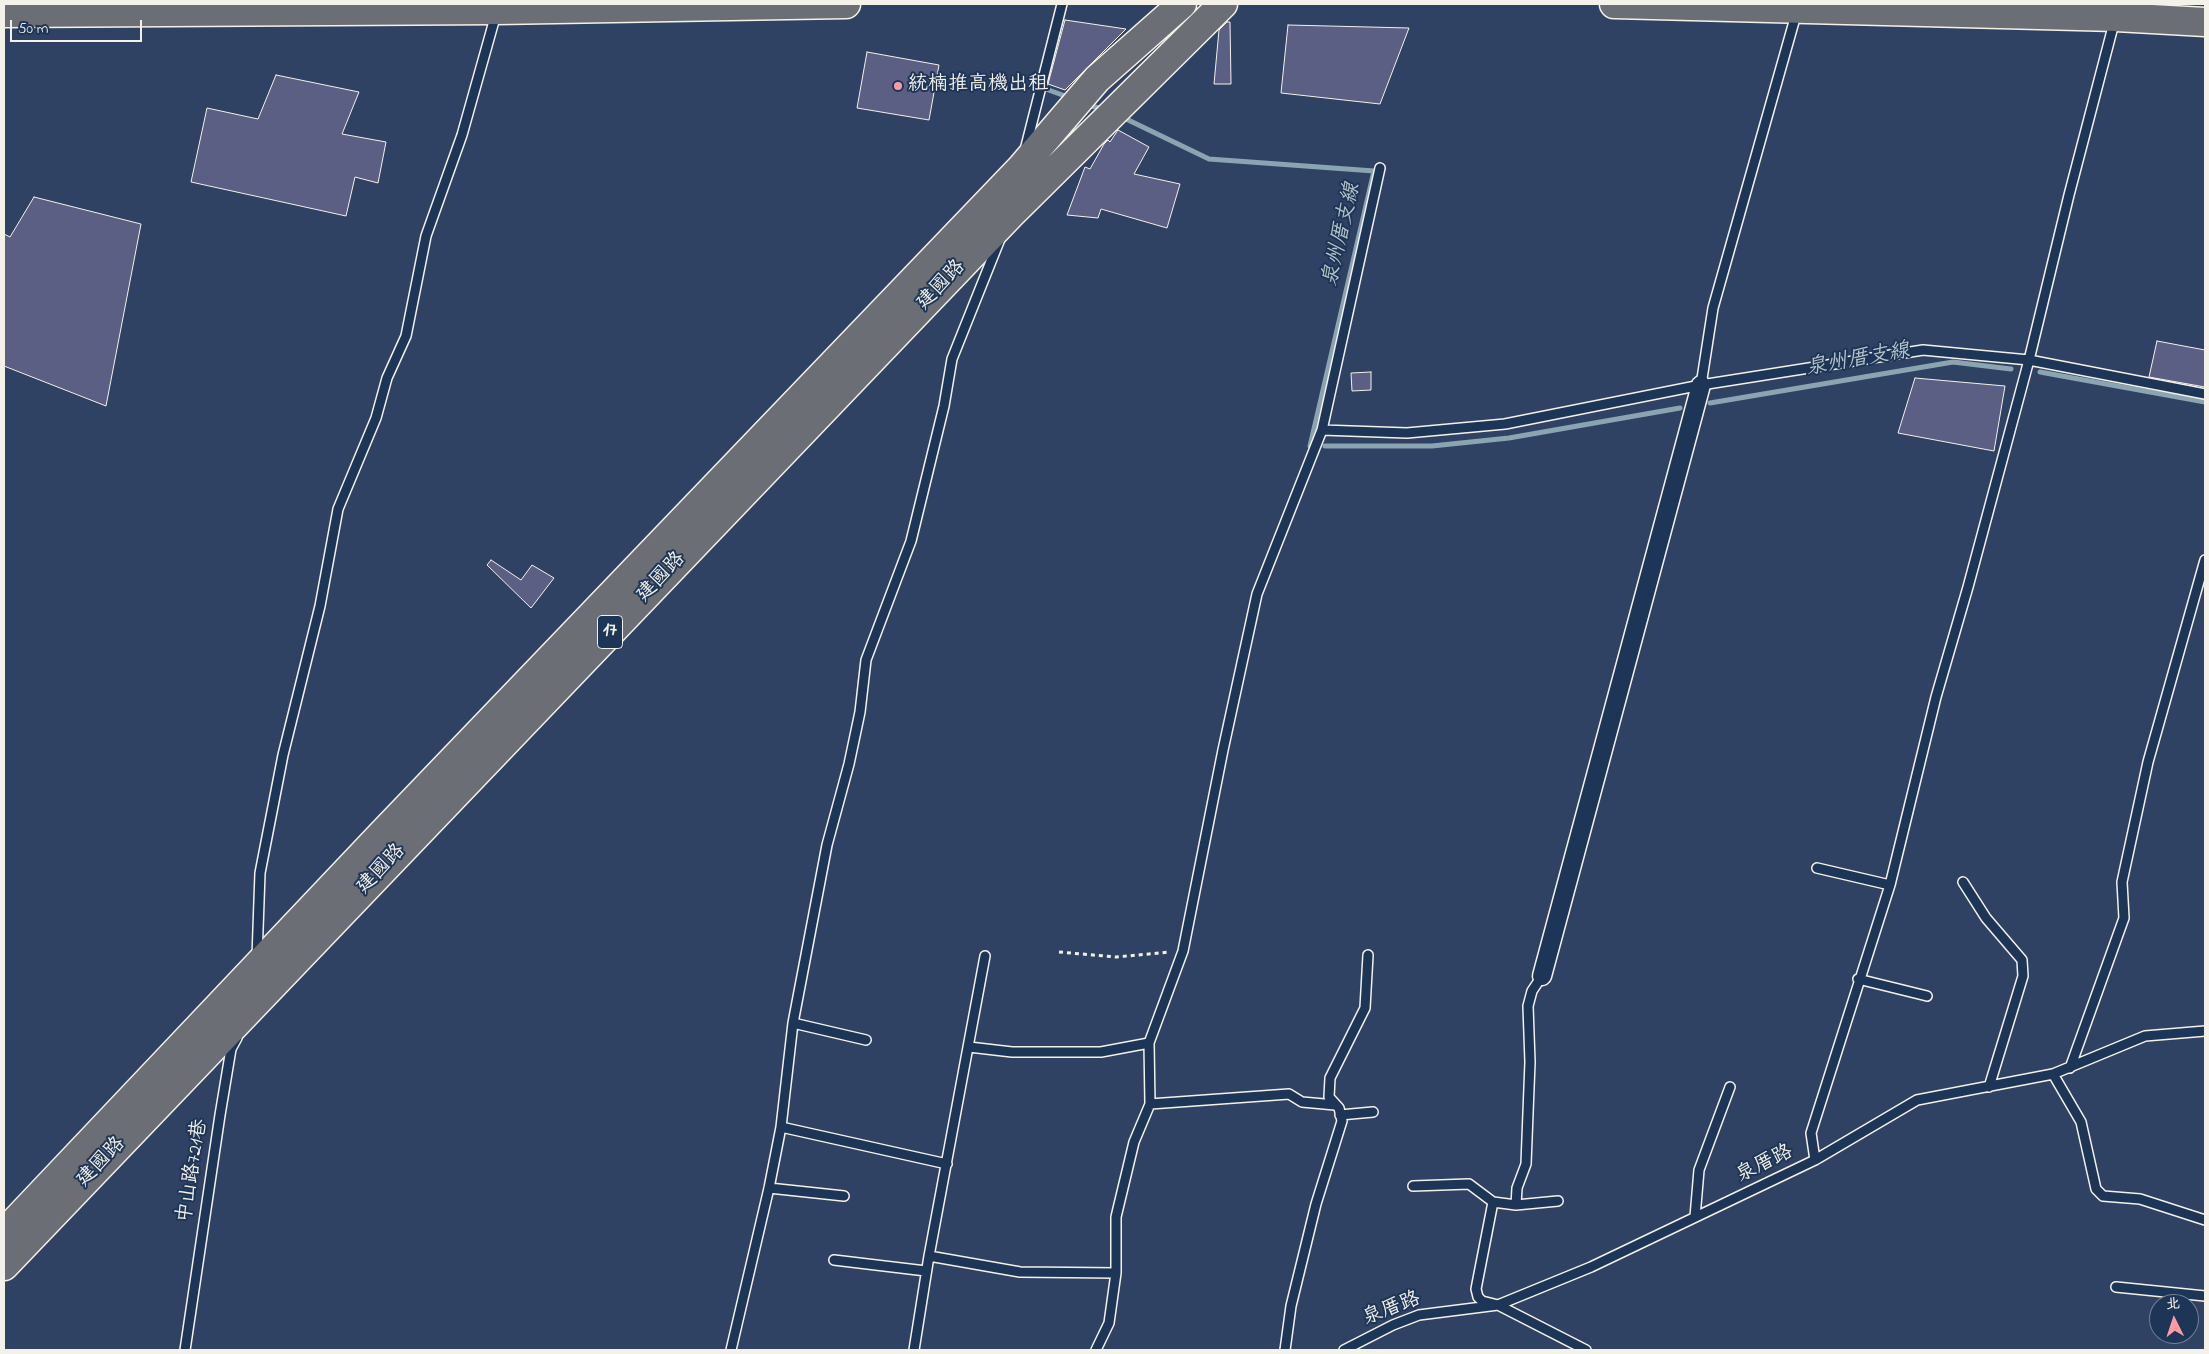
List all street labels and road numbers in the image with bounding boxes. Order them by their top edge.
street label: 建國路 [913,256,971,316]
street label: 建國路 [633,548,691,608]
road number: 17 [598,616,622,649]
street label: 建國路 [353,840,411,900]
street label: 中山路721巷 [174,1117,214,1225]
street label: 建國路 [73,1133,131,1193]
street label: 泉厝路 [1733,1141,1797,1189]
street label: 泉厝路 [1360,1288,1424,1332]

